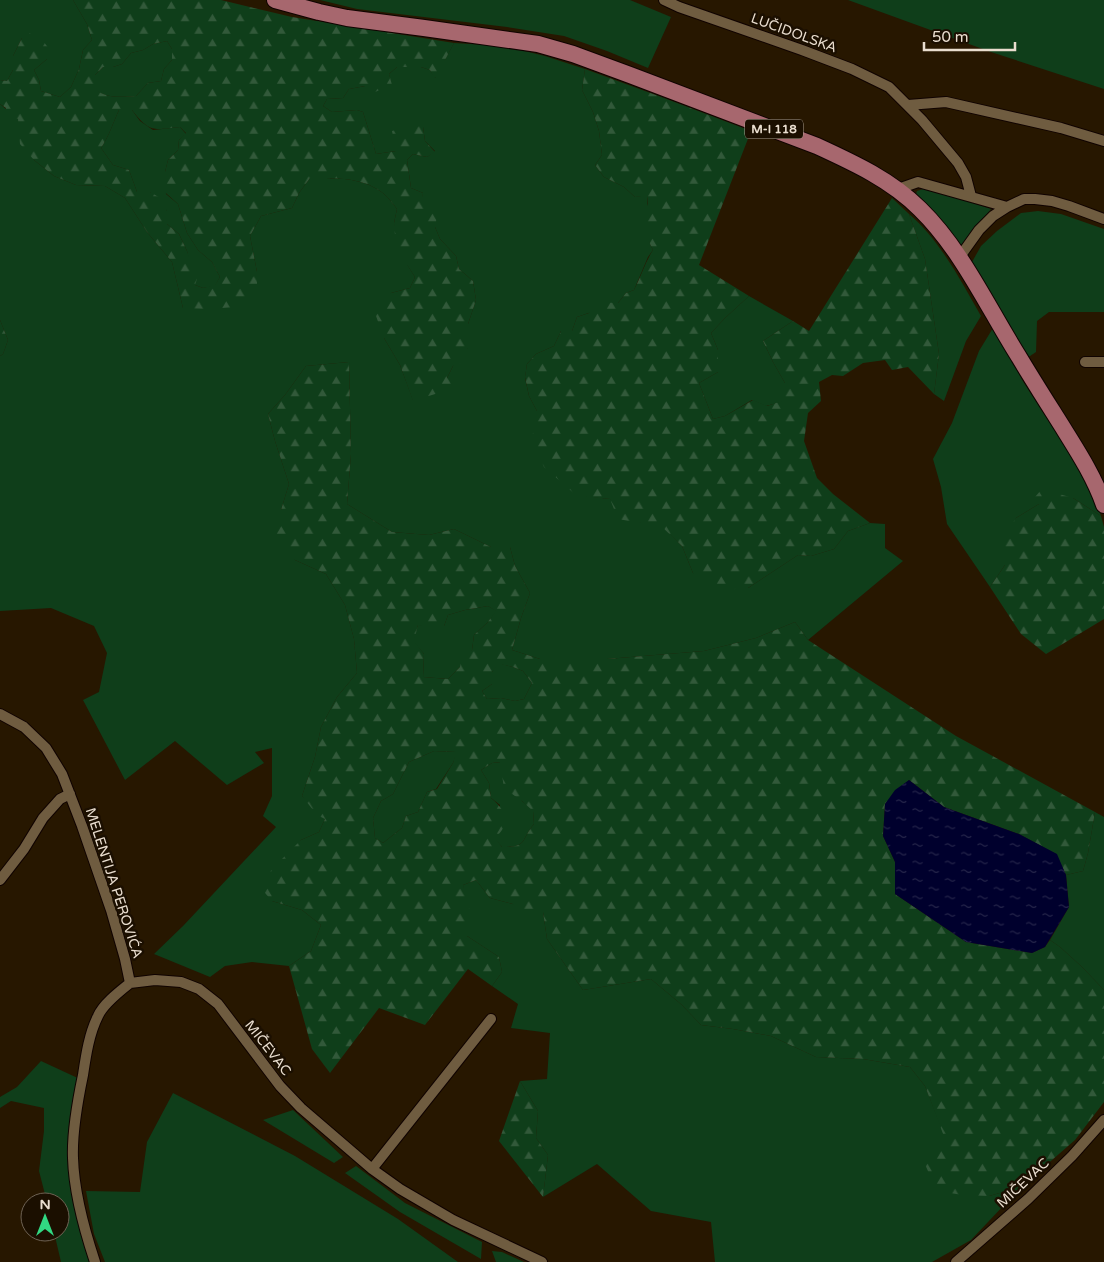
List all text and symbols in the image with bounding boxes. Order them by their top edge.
street label: LUČIDOLSKA [749,10,839,56]
scale bar [924,20,1015,52]
text: 50 m [932,28,969,46]
road number: M-I 118 [745,120,803,138]
street label: MELENTIJA PEROVIĆA [82,806,146,960]
street label: MIČEVAC [241,1017,295,1079]
street label: MIČEVAC [993,1154,1053,1211]
north arrow [20,1192,70,1242]
text: N [39,1196,51,1213]

